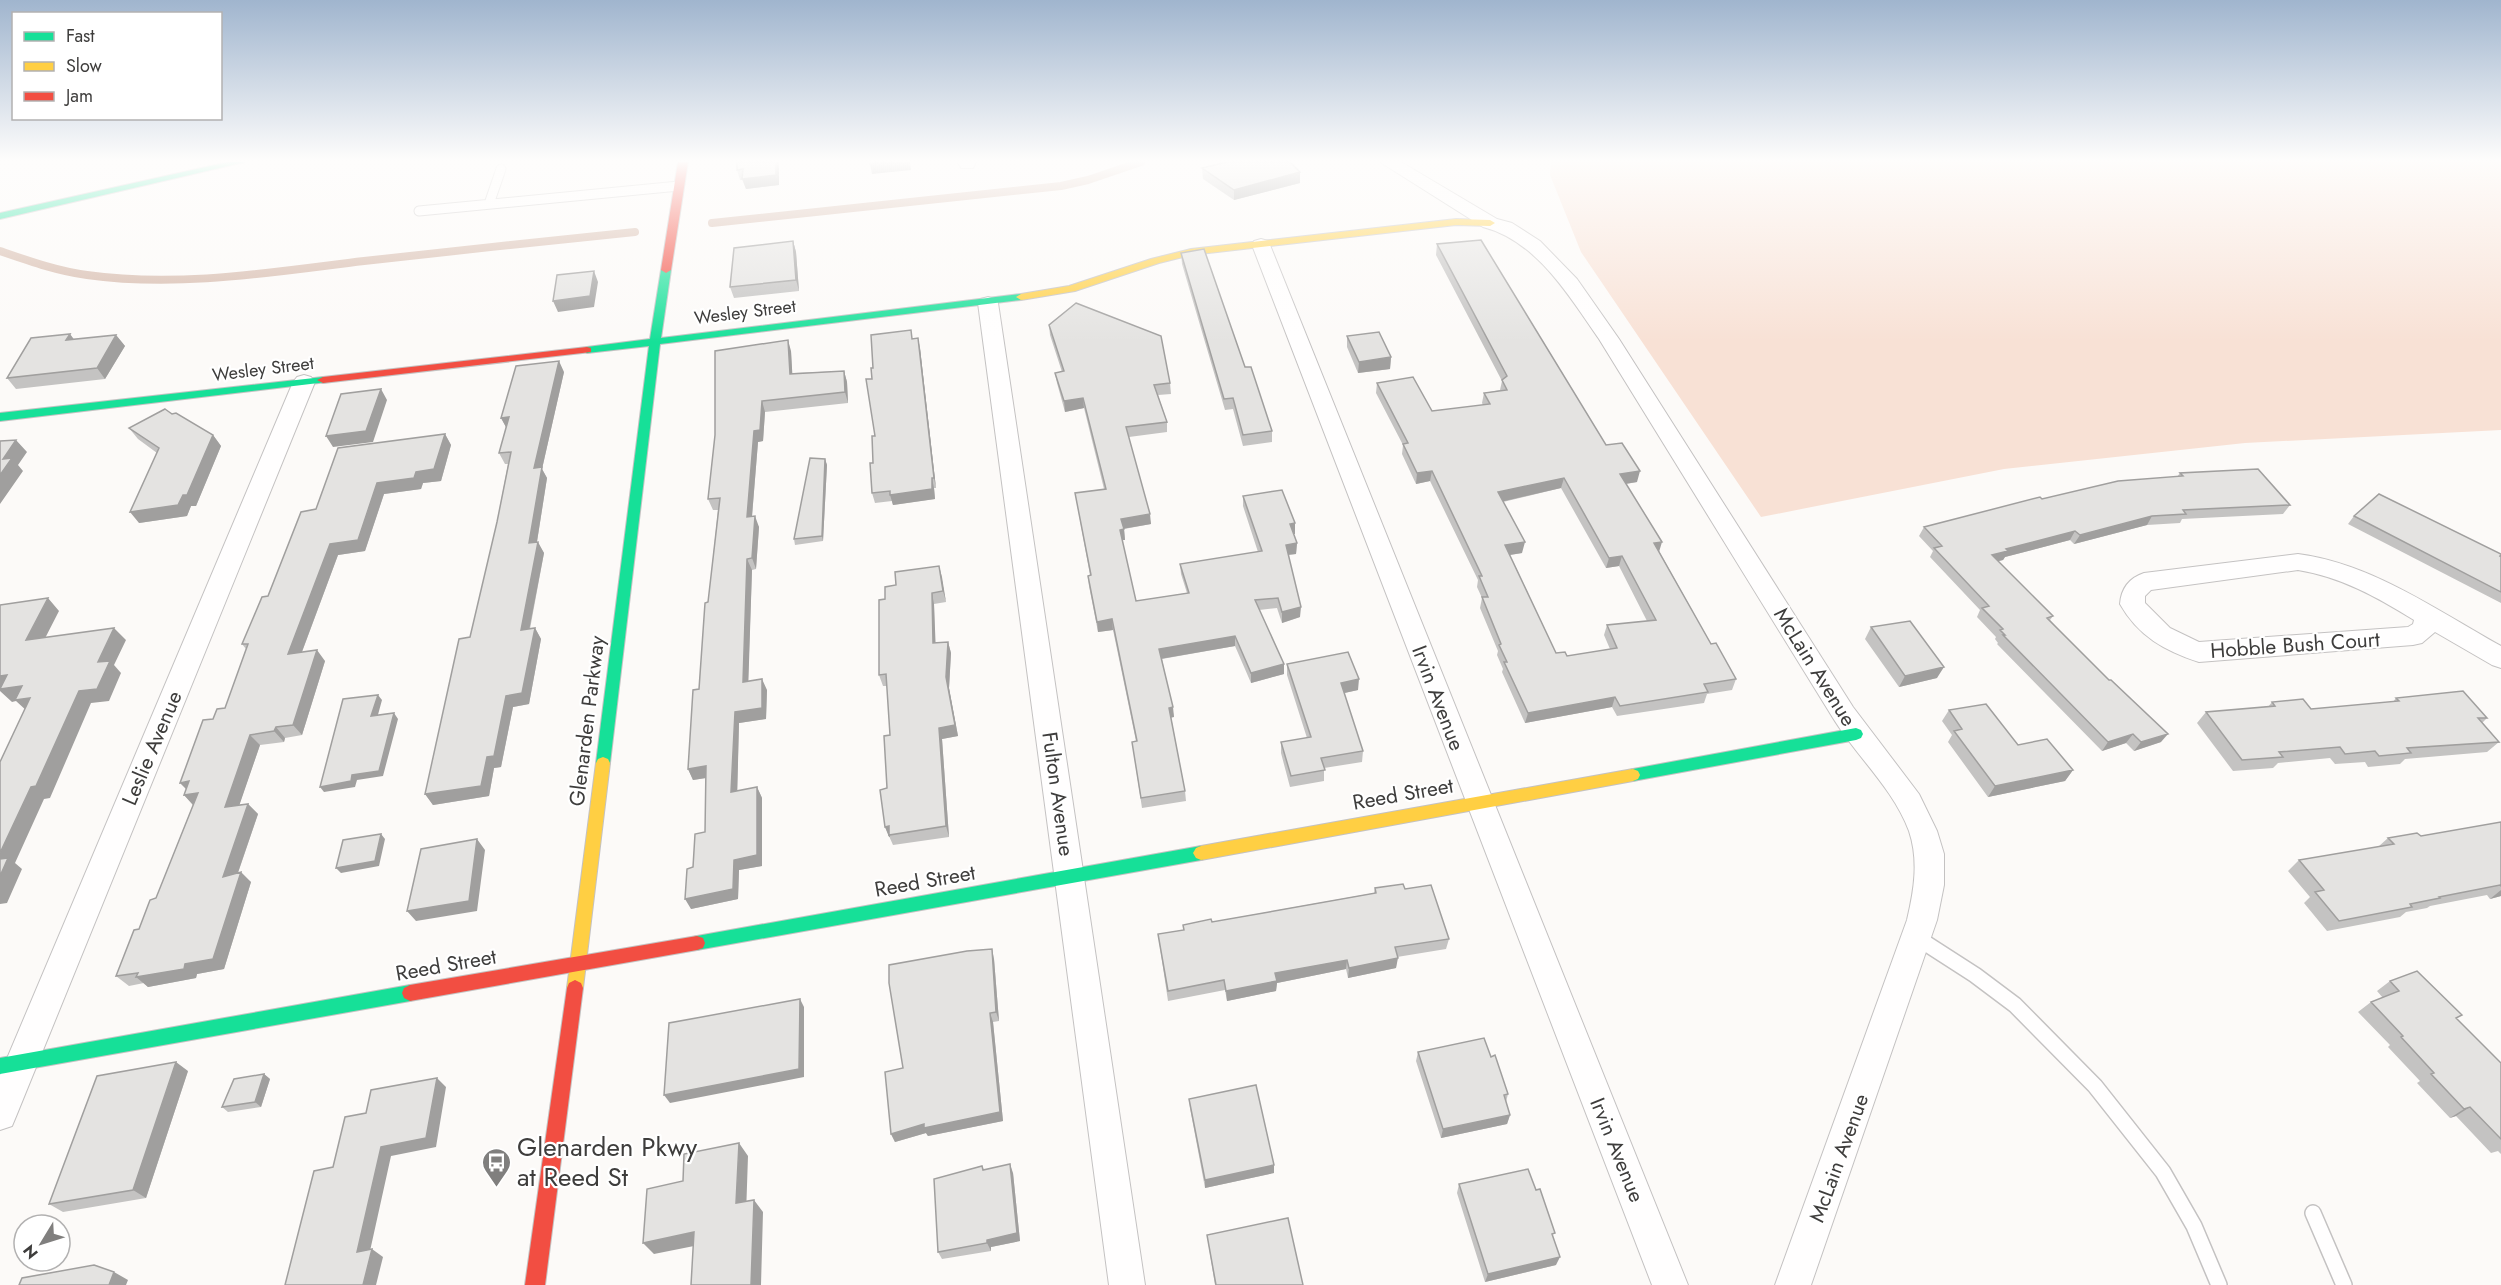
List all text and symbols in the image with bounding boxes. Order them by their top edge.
legend [12,12,222,120]
text: Fast [66,23,95,49]
text: Slow [66,53,103,79]
text: Jam [64,83,93,109]
street label: Wesley Street [693,293,798,331]
street label: Wesley Street [211,350,316,388]
street label: McLain Avenue [1767,602,1864,732]
street label: Hobble Bush Court [2209,624,2381,666]
street label: Glenarden Parkway [562,633,612,808]
street label: Irvin Avenue [1404,641,1472,755]
street label: Leslie Avenue [114,686,190,810]
street label: Fulton Avenue [1034,730,1082,858]
street label: Reed Street [1350,770,1456,818]
street label: Reed Street [872,857,978,905]
street label: Reed Street [393,941,499,989]
street label: McLain Avenue [1802,1089,1876,1226]
street label: Irvin Avenue [1582,1093,1652,1207]
place label: Glenarden Pkwy at Reed St [517,1128,698,1196]
bus stop icon: Glenarden Pkwy at Reed St [480,1146,512,1188]
north arrow [12,1213,72,1273]
text: N [18,1240,44,1264]

